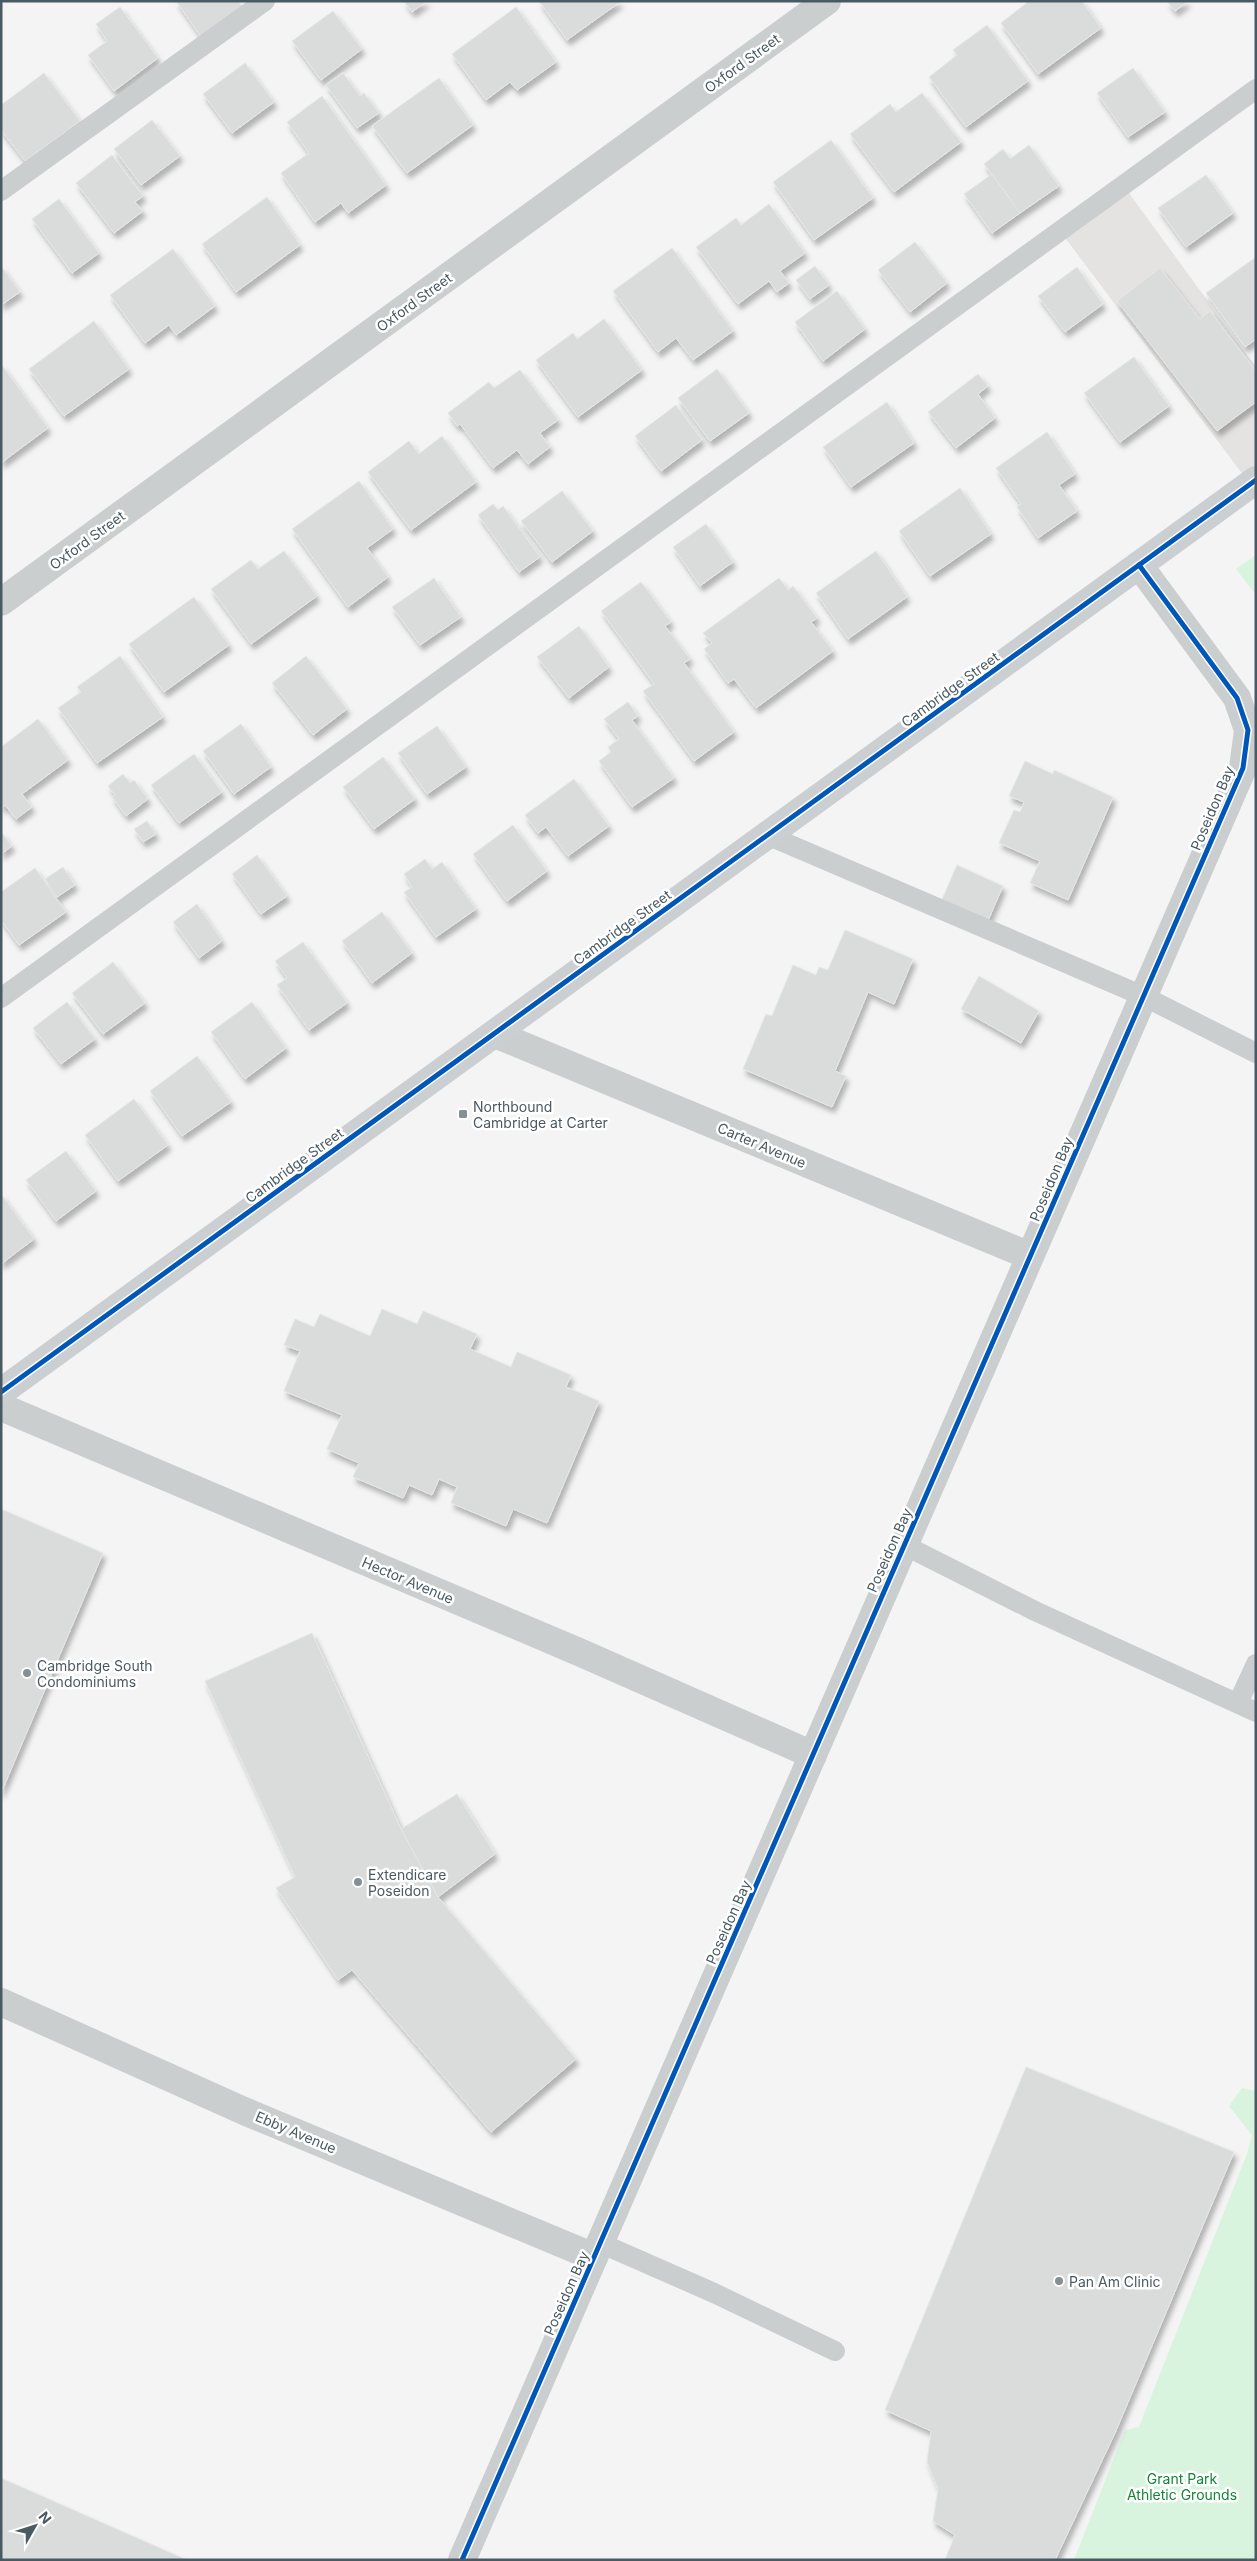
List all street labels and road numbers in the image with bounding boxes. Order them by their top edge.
street label: Oxford Street [701,30,783,96]
street label: Oxford Street [373,269,455,335]
street label: Oxford Street [46,507,128,573]
street label: Cambridge Street [898,648,1002,730]
street label: Poseidon Bay [1187,763,1237,853]
street label: Cambridge Street [570,886,674,968]
street label: Carter Avenue [715,1119,809,1171]
street label: Cambridge Street [242,1124,346,1206]
street label: Poseidon Bay [1026,1134,1076,1224]
street label: Poseidon Bay [863,1505,915,1595]
street label: Hector Avenue [360,1553,456,1607]
street label: Poseidon Bay [702,1877,754,1967]
street label: Ebby Avenue [253,2107,339,2157]
street label: Poseidon Bay [540,2248,592,2338]

